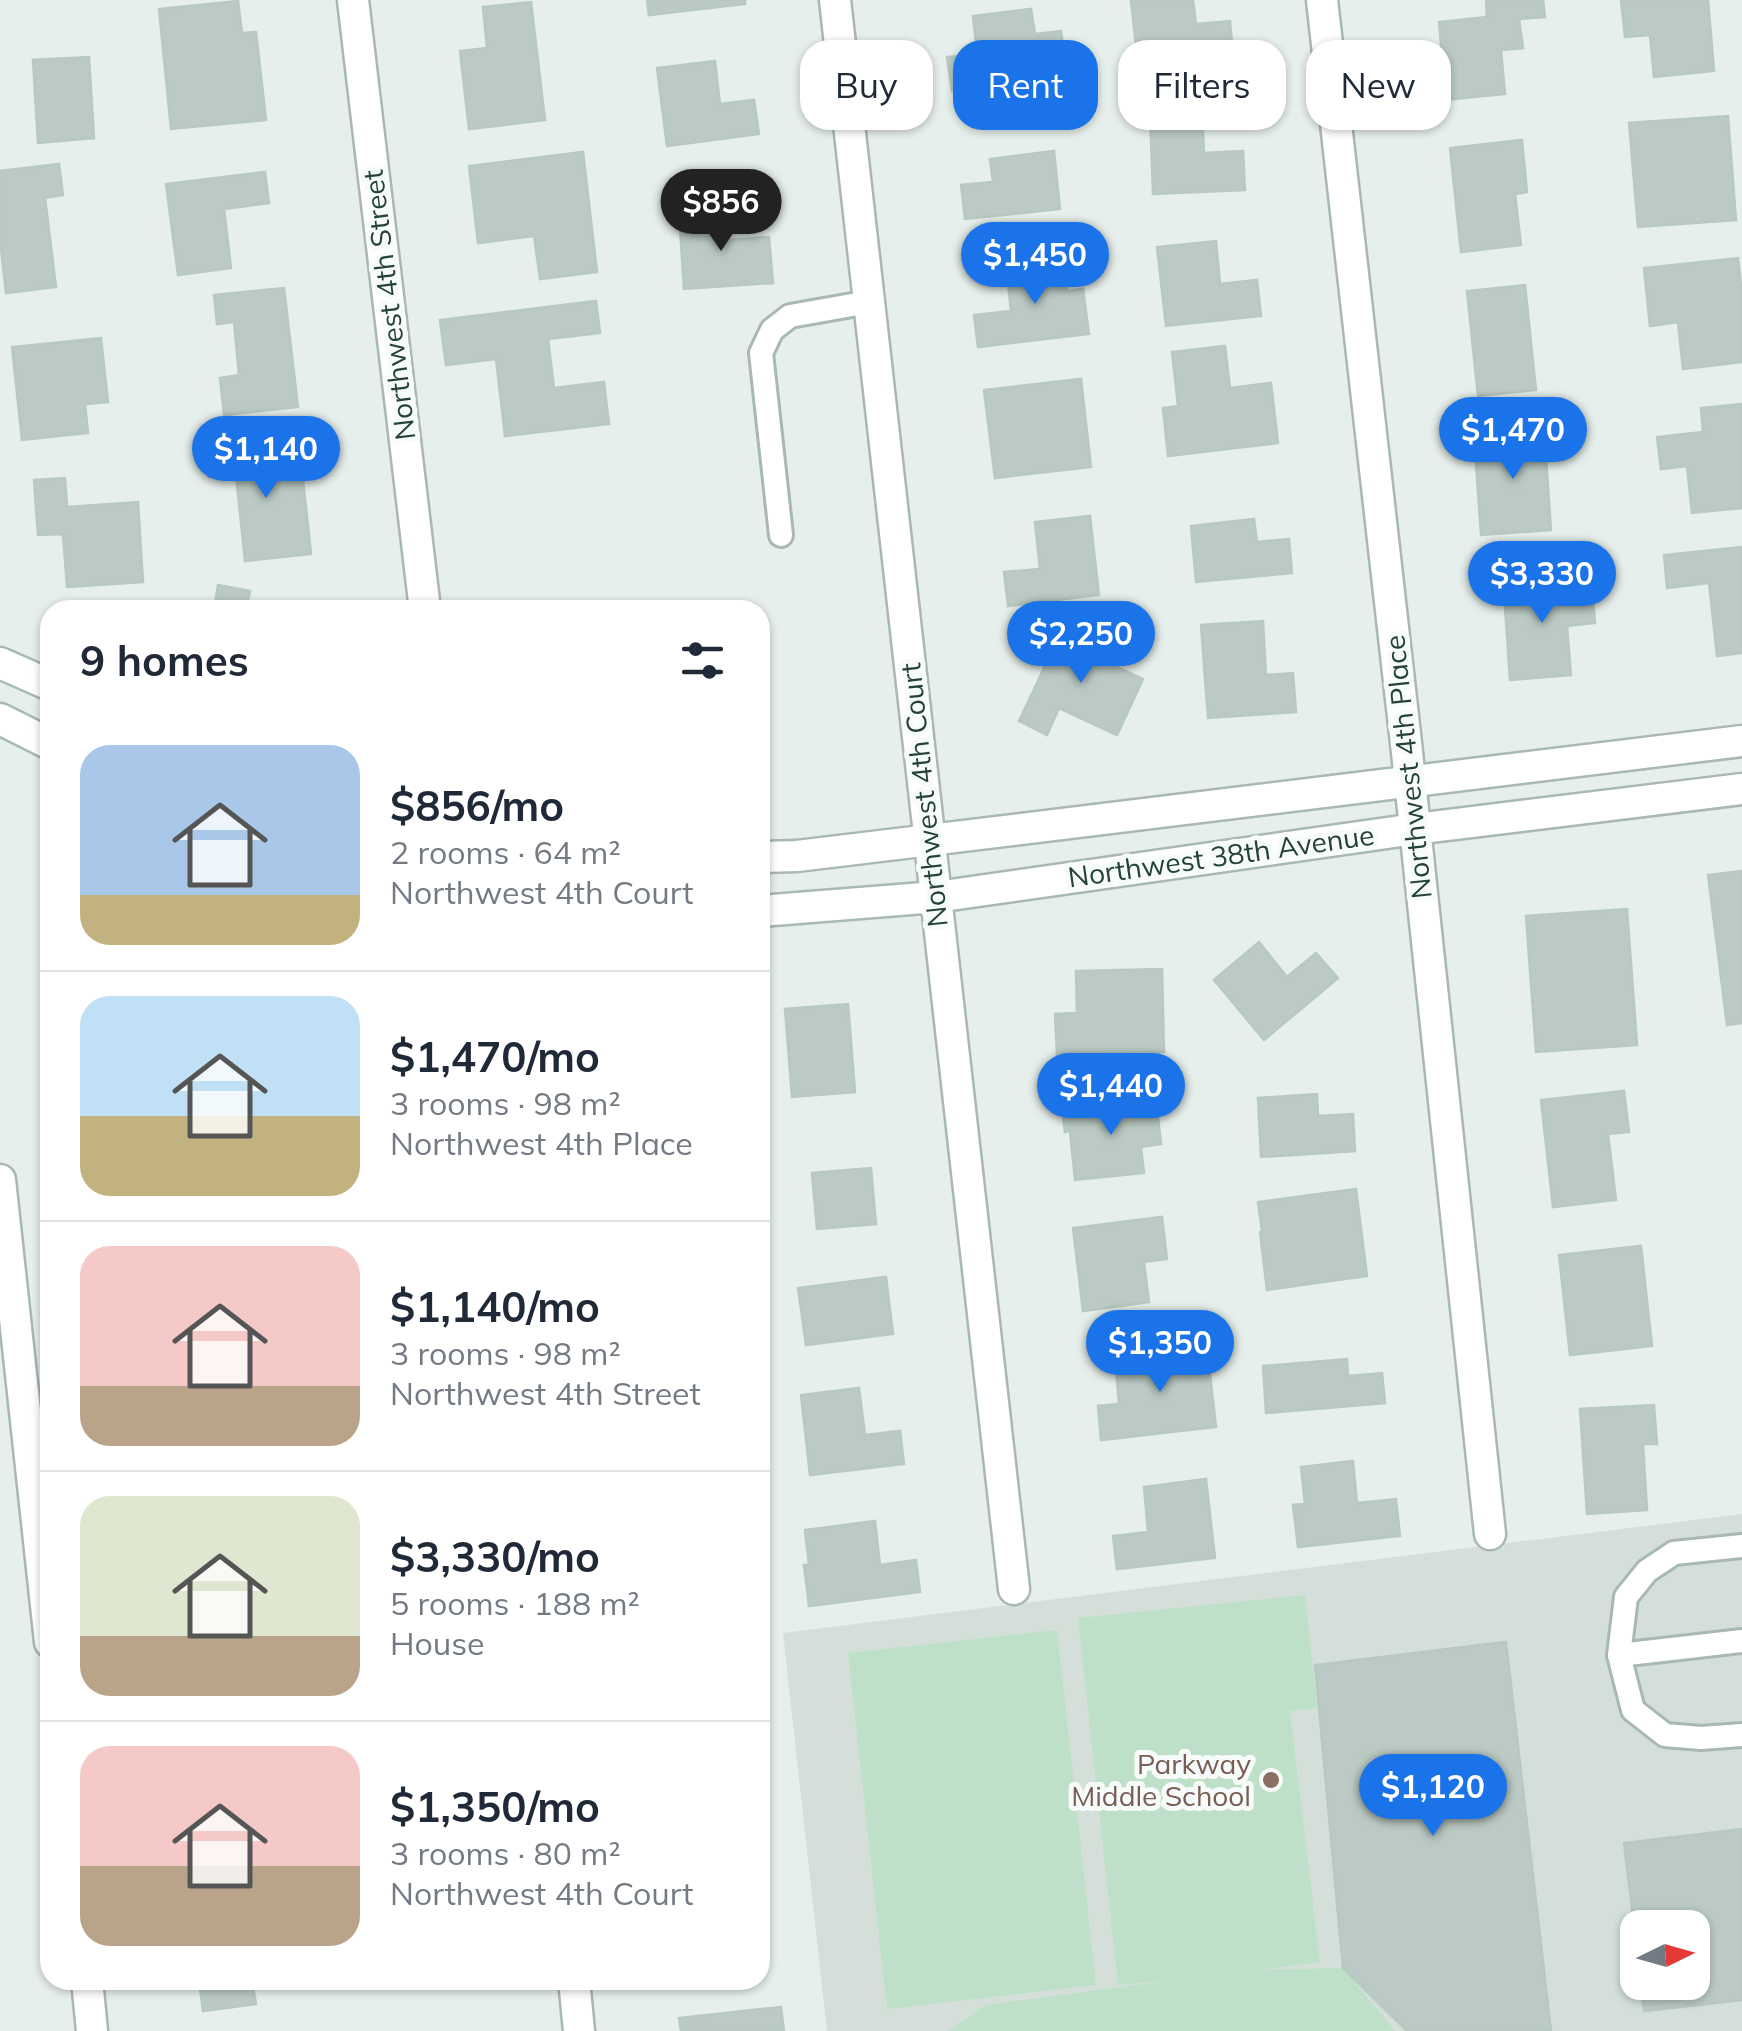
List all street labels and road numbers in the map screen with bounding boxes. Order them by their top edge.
street label: Northwest 4th Street [355,168,422,442]
street label: Northwest 4th Place [1376,633,1439,901]
street label: Northwest 4th Court [892,661,955,929]
street label: Northwest 38th Avenue [1066,817,1376,894]

